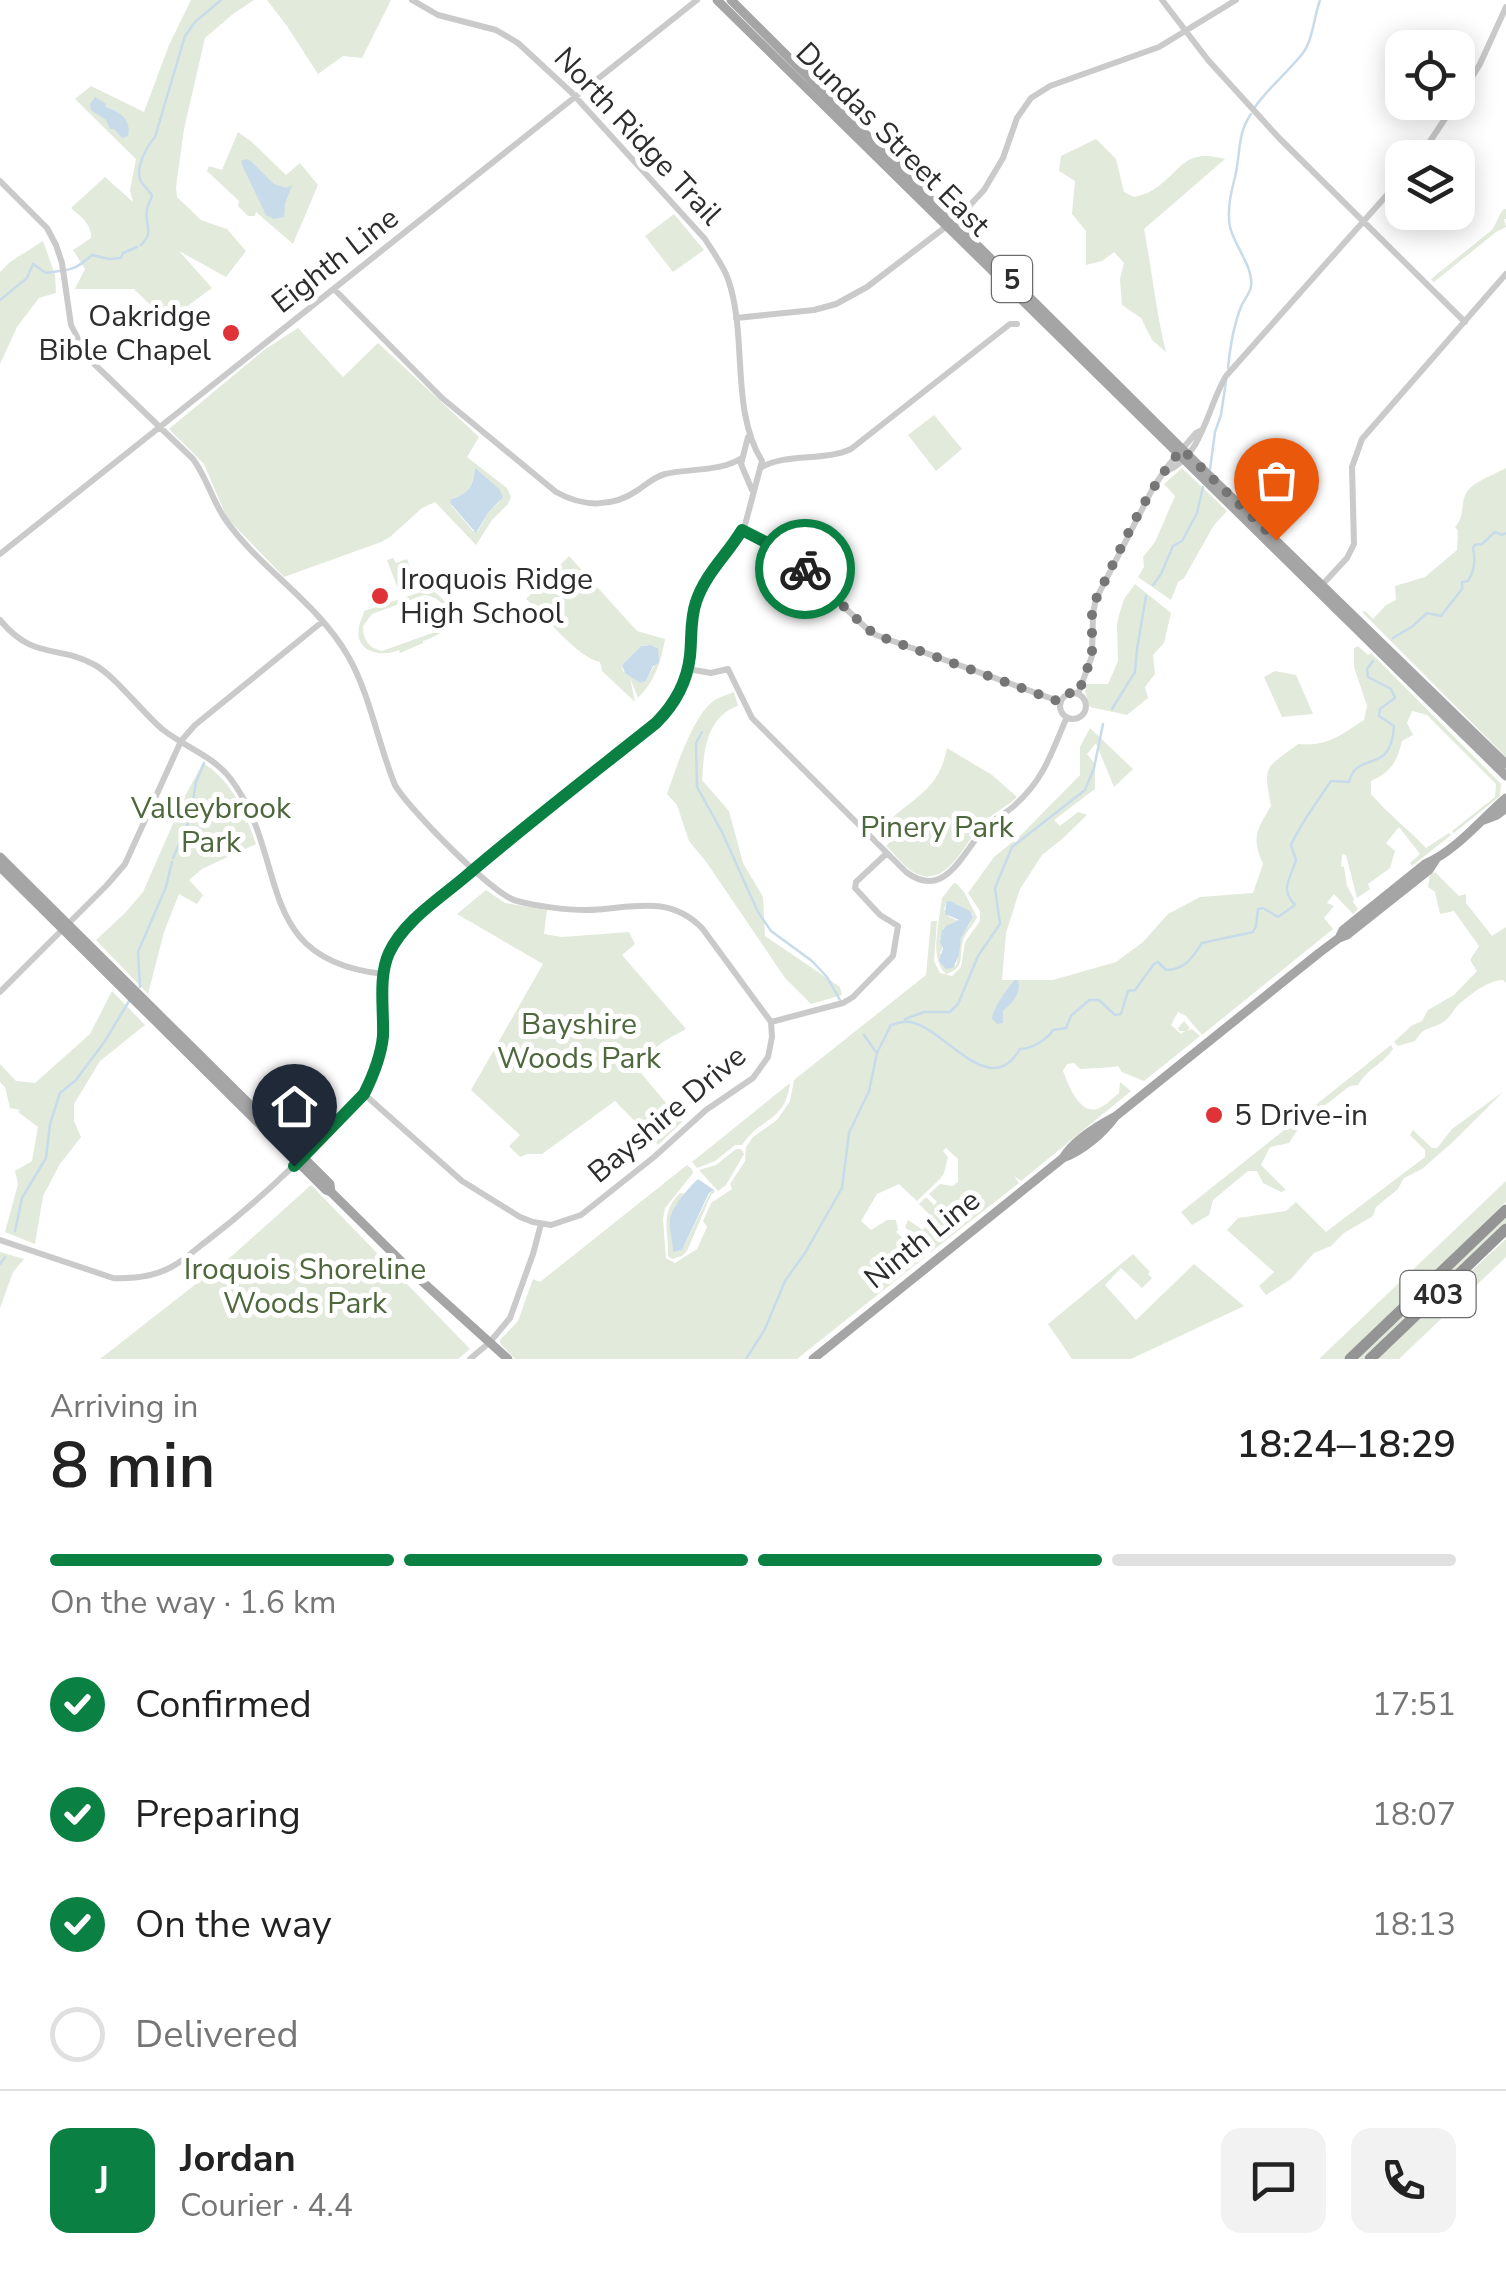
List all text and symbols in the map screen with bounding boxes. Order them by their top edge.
map controls [1385,30,1475,230]
button: locate [1385,30,1475,120]
street label: Dundas Street East [787,33,999,246]
street label: North Ridge Trail [544,38,731,234]
button: layers [1385,140,1475,230]
street label: Eighth Line [263,198,407,323]
road number: 5 [992,256,1032,302]
place label: Oakridge Bible Chapel [38,296,211,371]
marker: Oakridge Bible Chapel [220,322,242,344]
pin [1234,438,1319,541]
icon: bag [1249,453,1304,508]
courier [755,519,855,619]
icon: bike [778,542,833,597]
place label: Iroquois Ridge High School [400,559,593,634]
marker: Iroquois Ridge High School [369,585,391,607]
park label: Valleybrook Park [130,788,292,863]
park label: Pinery Park [860,807,1015,848]
park label: Bayshire Woods Park [497,1004,662,1079]
street label: Bayshire Drive [579,1036,755,1193]
pin [252,1064,337,1167]
icon: home [267,1079,322,1134]
place label: 5 Drive-in [1234,1095,1368,1136]
marker: 5 Drive-in [1203,1104,1225,1126]
street label: Ninth Line [856,1180,989,1299]
park label: Iroquois Shoreline Woods Park [184,1249,426,1324]
road number: 403 [1400,1271,1476,1317]
text: Arriving in [50,1385,198,1428]
text: 18:24–18:29 [1237,1419,1456,1470]
text: 8 min [50,1421,216,1510]
text: On the way · 1.6 km [50,1581,336,1624]
icon: check [50,1677,105,1732]
text: Confirmed [135,1679,312,1730]
text: 17:51 [1372,1683,1456,1726]
icon: check [50,1787,105,1842]
text: Preparing [135,1789,301,1840]
text: 18:07 [1372,1793,1456,1836]
icon: check [50,1897,105,1952]
text: On the way [135,1899,331,1950]
text: 18:13 [1372,1903,1456,1946]
text: Delivered [135,2009,299,2060]
button: chat [1221,2128,1326,2233]
button: phone [1351,2128,1456,2233]
text: Jordan [180,2133,296,2184]
text: J [96,2155,109,2206]
text: Courier · 4.4 [180,2184,353,2227]

